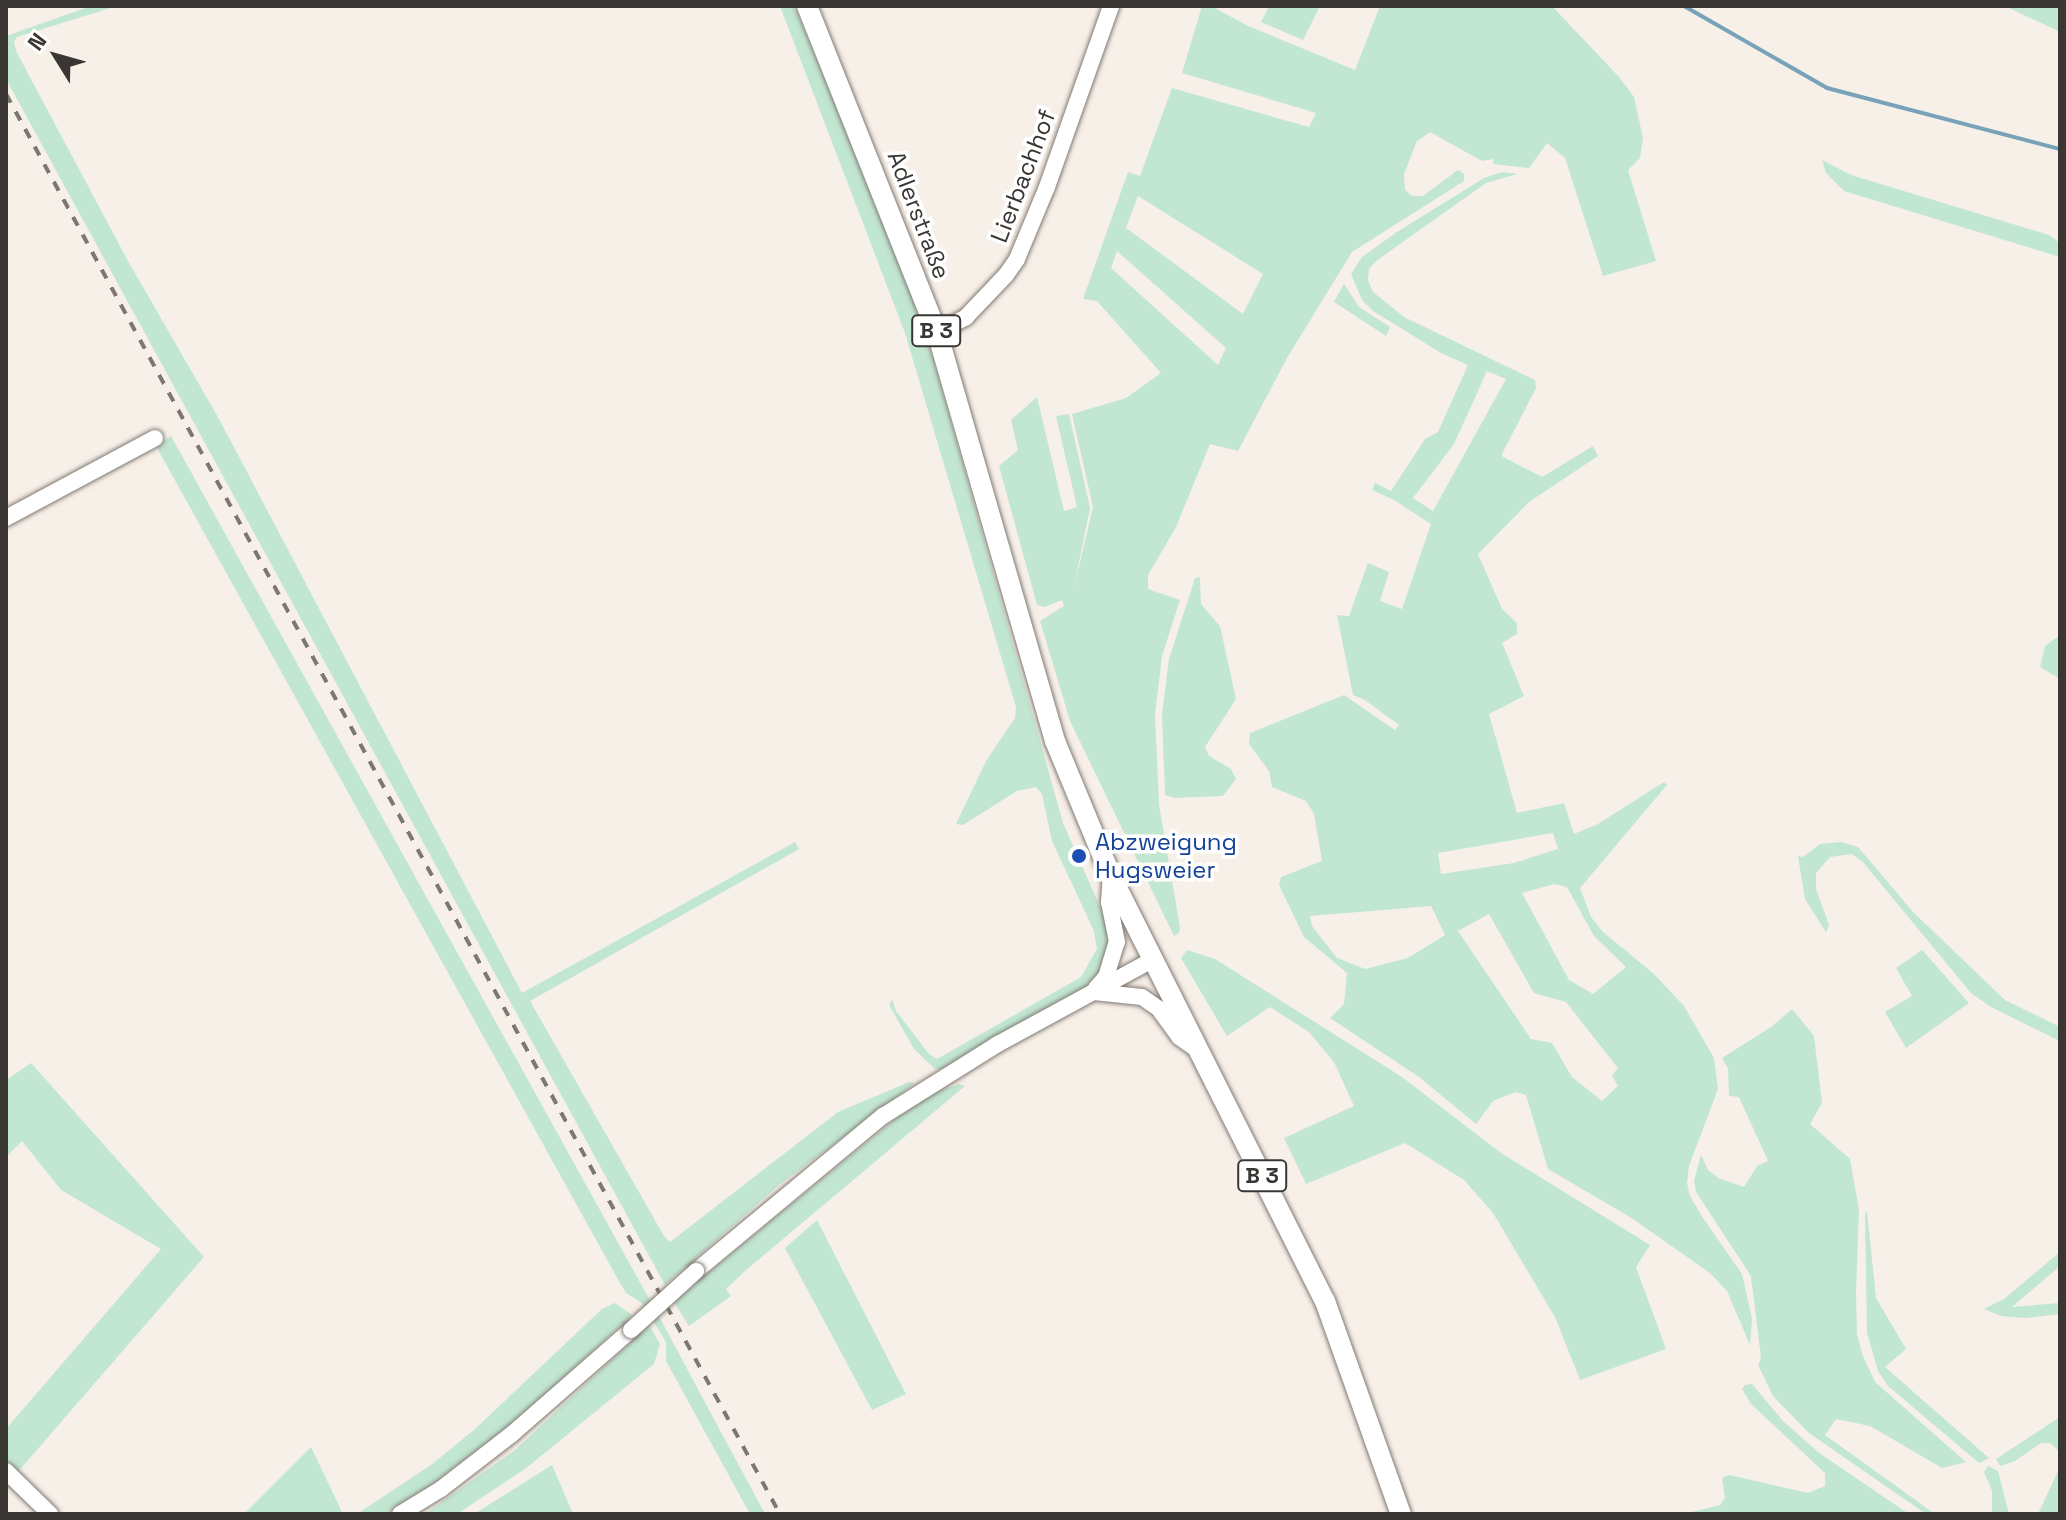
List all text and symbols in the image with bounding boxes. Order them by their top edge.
north arrow [16,16,96,96]
text: N [21,27,52,56]
street label: Lierbachhof [984,106,1062,246]
street label: Adlerstraße [881,147,957,283]
road number: B 3 [910,313,962,349]
place label: Abzweigung Hugsweier [1095,828,1237,884]
marker: Abzweigung Hugsweier [1070,847,1088,865]
road number: B 3 [1236,1158,1288,1194]

